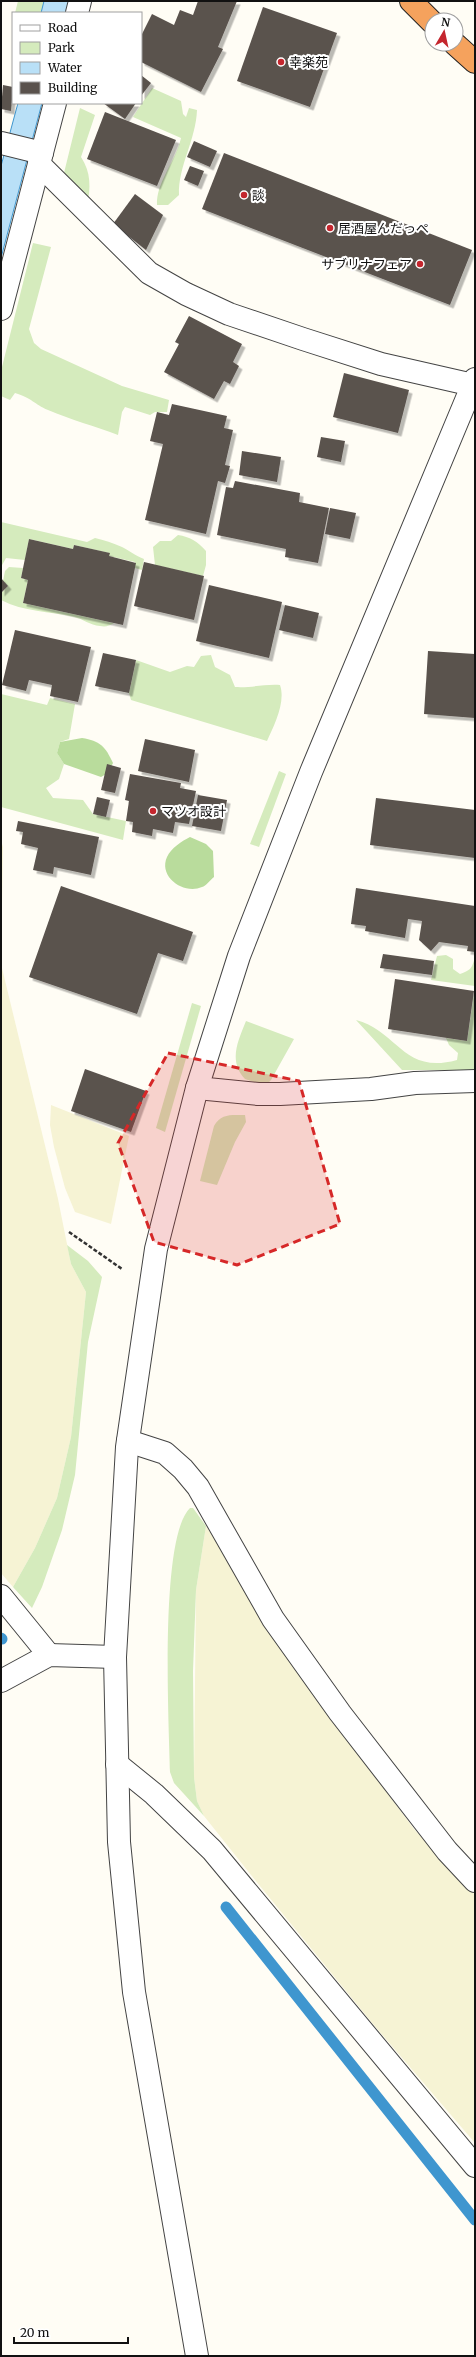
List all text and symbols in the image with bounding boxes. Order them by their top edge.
legend [12,12,142,104]
north arrow [424,12,464,52]
text: N [440,15,451,30]
text: Road [48,20,77,35]
text: Park [48,40,75,55]
place label: 幸楽苑 [289,54,328,71]
marker: 幸楽苑 [276,57,286,67]
text: Water [47,60,83,75]
text: Building [48,80,98,95]
place label: 談 [252,187,265,204]
marker: 談 [239,190,249,200]
place label: 居酒屋んだっぺ [338,220,429,237]
marker: 居酒屋んだっぺ [325,223,335,233]
place label: サブリナフェア [321,256,412,273]
marker: サブリナフェア [415,259,425,269]
place label: マツオ設計 [161,803,226,820]
marker: マツオ設計 [148,806,158,816]
scale bar [14,2319,128,2345]
text: 20 m [20,2325,49,2340]

